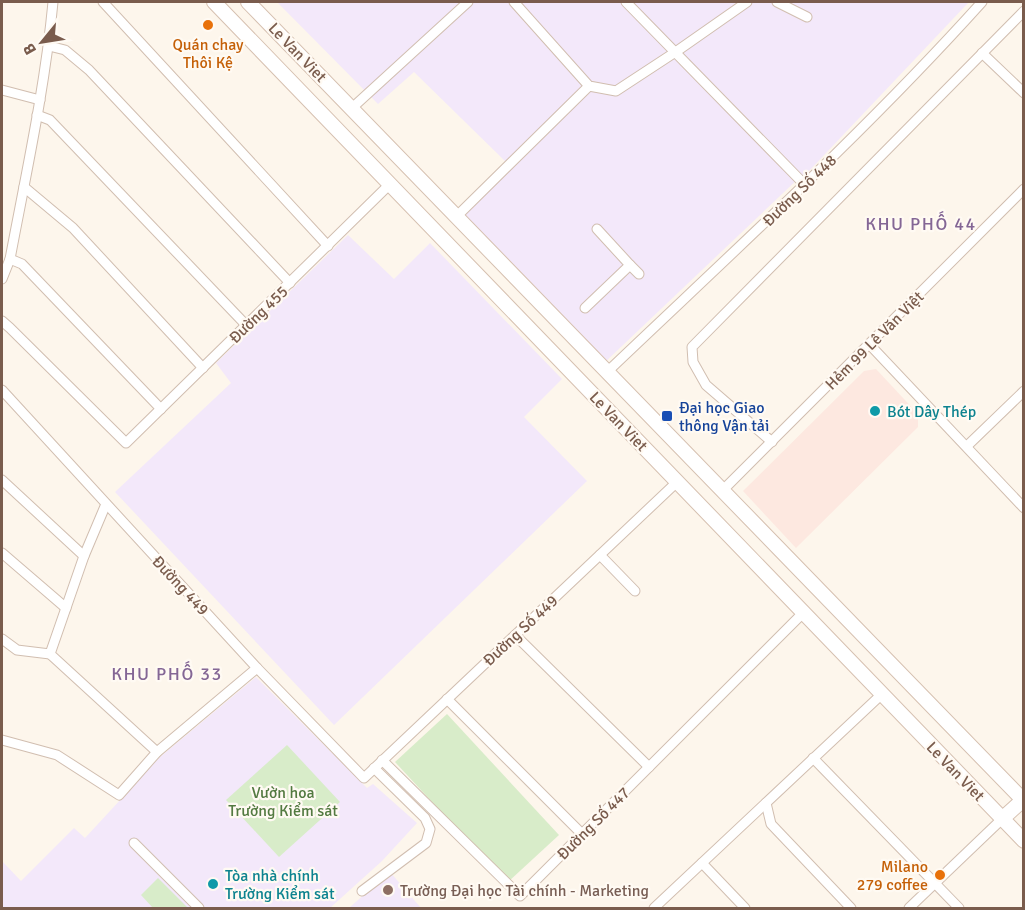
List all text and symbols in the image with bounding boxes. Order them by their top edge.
north arrow [12,12,72,72]
marker: Quán chay Thôi Kệ [201,18,215,32]
street label: Le Van Viet [264,19,331,87]
place label: Quán chay Thôi Kệ [172,35,244,73]
text: B [19,40,41,58]
street label: Đường Số 448 [759,150,841,231]
district label: KHU PHỐ 44 [865,210,977,235]
street label: Đường 455 [225,282,292,348]
street label: Hẻm 99 Lê Văn Việt [821,287,929,394]
street label: Le Van Viet [585,388,652,456]
place label: Đại học Giao thông Vận tải [679,398,769,436]
place label: Bót Dây Thép [887,402,976,422]
marker: Bót Dây Thép [868,404,882,418]
marker: Đại học Giao thông Vận tải [660,409,674,423]
street label: Đường 449 [148,552,213,620]
street label: Đường Số 449 [479,591,562,670]
district label: KHU PHỐ 33 [111,660,223,685]
street label: Le Van Viet [922,738,989,806]
park label: Vườn hoa Trường Kiểm sát [228,783,338,821]
street label: Đường Số 447 [553,783,634,864]
place label: Milano 279 coffee [857,857,928,895]
place label: Tòa nhà chính Trường Kiểm sát [225,866,335,904]
marker: Milano 279 coffee [933,868,947,882]
marker: Tòa nhà chính Trường Kiểm sát [206,877,220,891]
place label: Trường Đại học Tài chính - Marketing [400,881,649,901]
marker: Trường Đại học Tài chính - Marketing [381,883,395,897]

